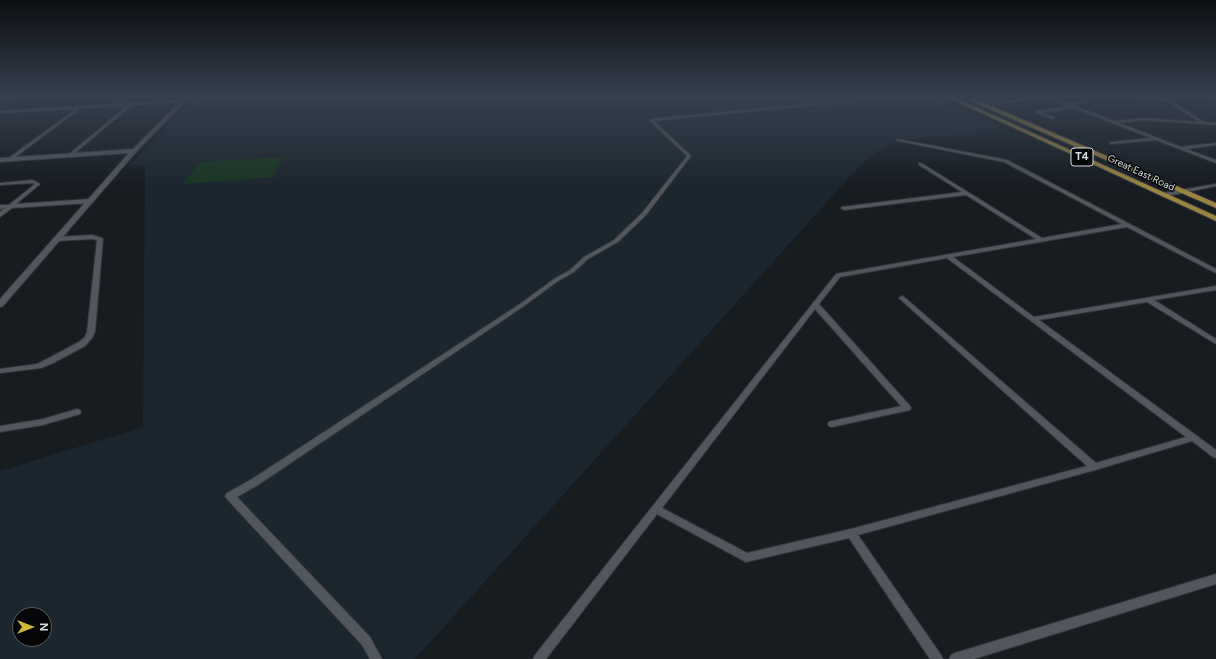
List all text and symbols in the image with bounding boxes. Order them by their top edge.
road number: T4 [1071,148,1093,166]
street label: Great East Road [1106,152,1176,194]
north arrow [12,607,52,647]
text: N [37,623,50,631]

